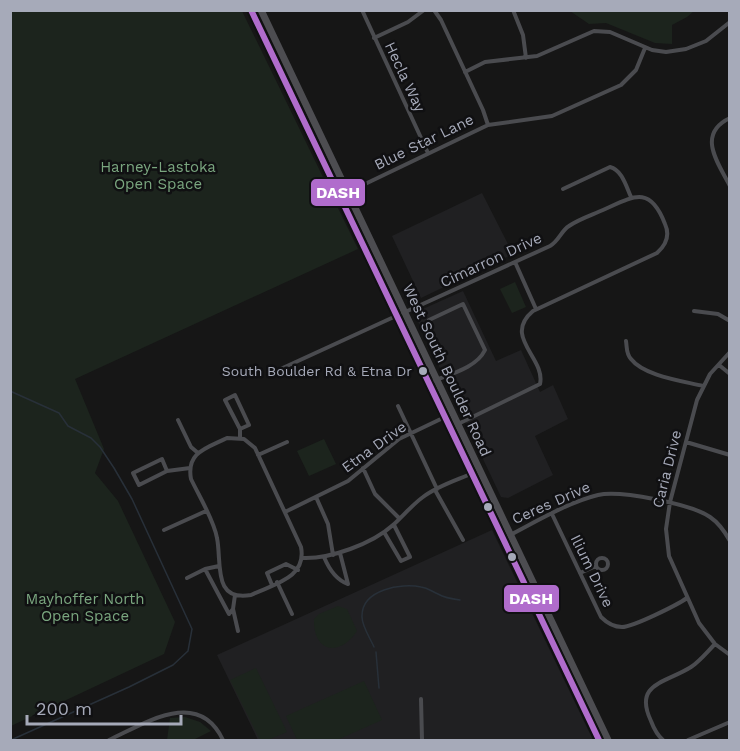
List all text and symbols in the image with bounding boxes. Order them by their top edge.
street label: Hecla Way [381,39,429,115]
street label: Blue Star Lane [371,110,477,174]
park label: Harney-Lastoka Open Space [100,158,216,193]
line badge: DASH [310,178,366,207]
text: DASH [316,183,360,202]
street label: Cimarron Drive [437,229,545,291]
street label: West South Boulder Road [399,281,495,459]
place label: South Boulder Rd & Etna Dr [222,363,412,379]
marker: South Boulder Rd & Etna Dr [417,365,429,377]
street label: Etna Drive [338,418,410,476]
street label: Caria Drive [649,428,685,510]
street label: Ceres Drive [509,478,593,528]
unlabelled marker [482,501,494,513]
street label: Ilium Drive [567,532,617,610]
unlabelled marker [506,551,518,563]
line badge: DASH [503,584,560,613]
text: DASH [509,589,553,608]
park label: Mayhoffer North Open Space [26,590,144,625]
scale bar [27,688,182,726]
text: 200 m [36,698,92,719]

